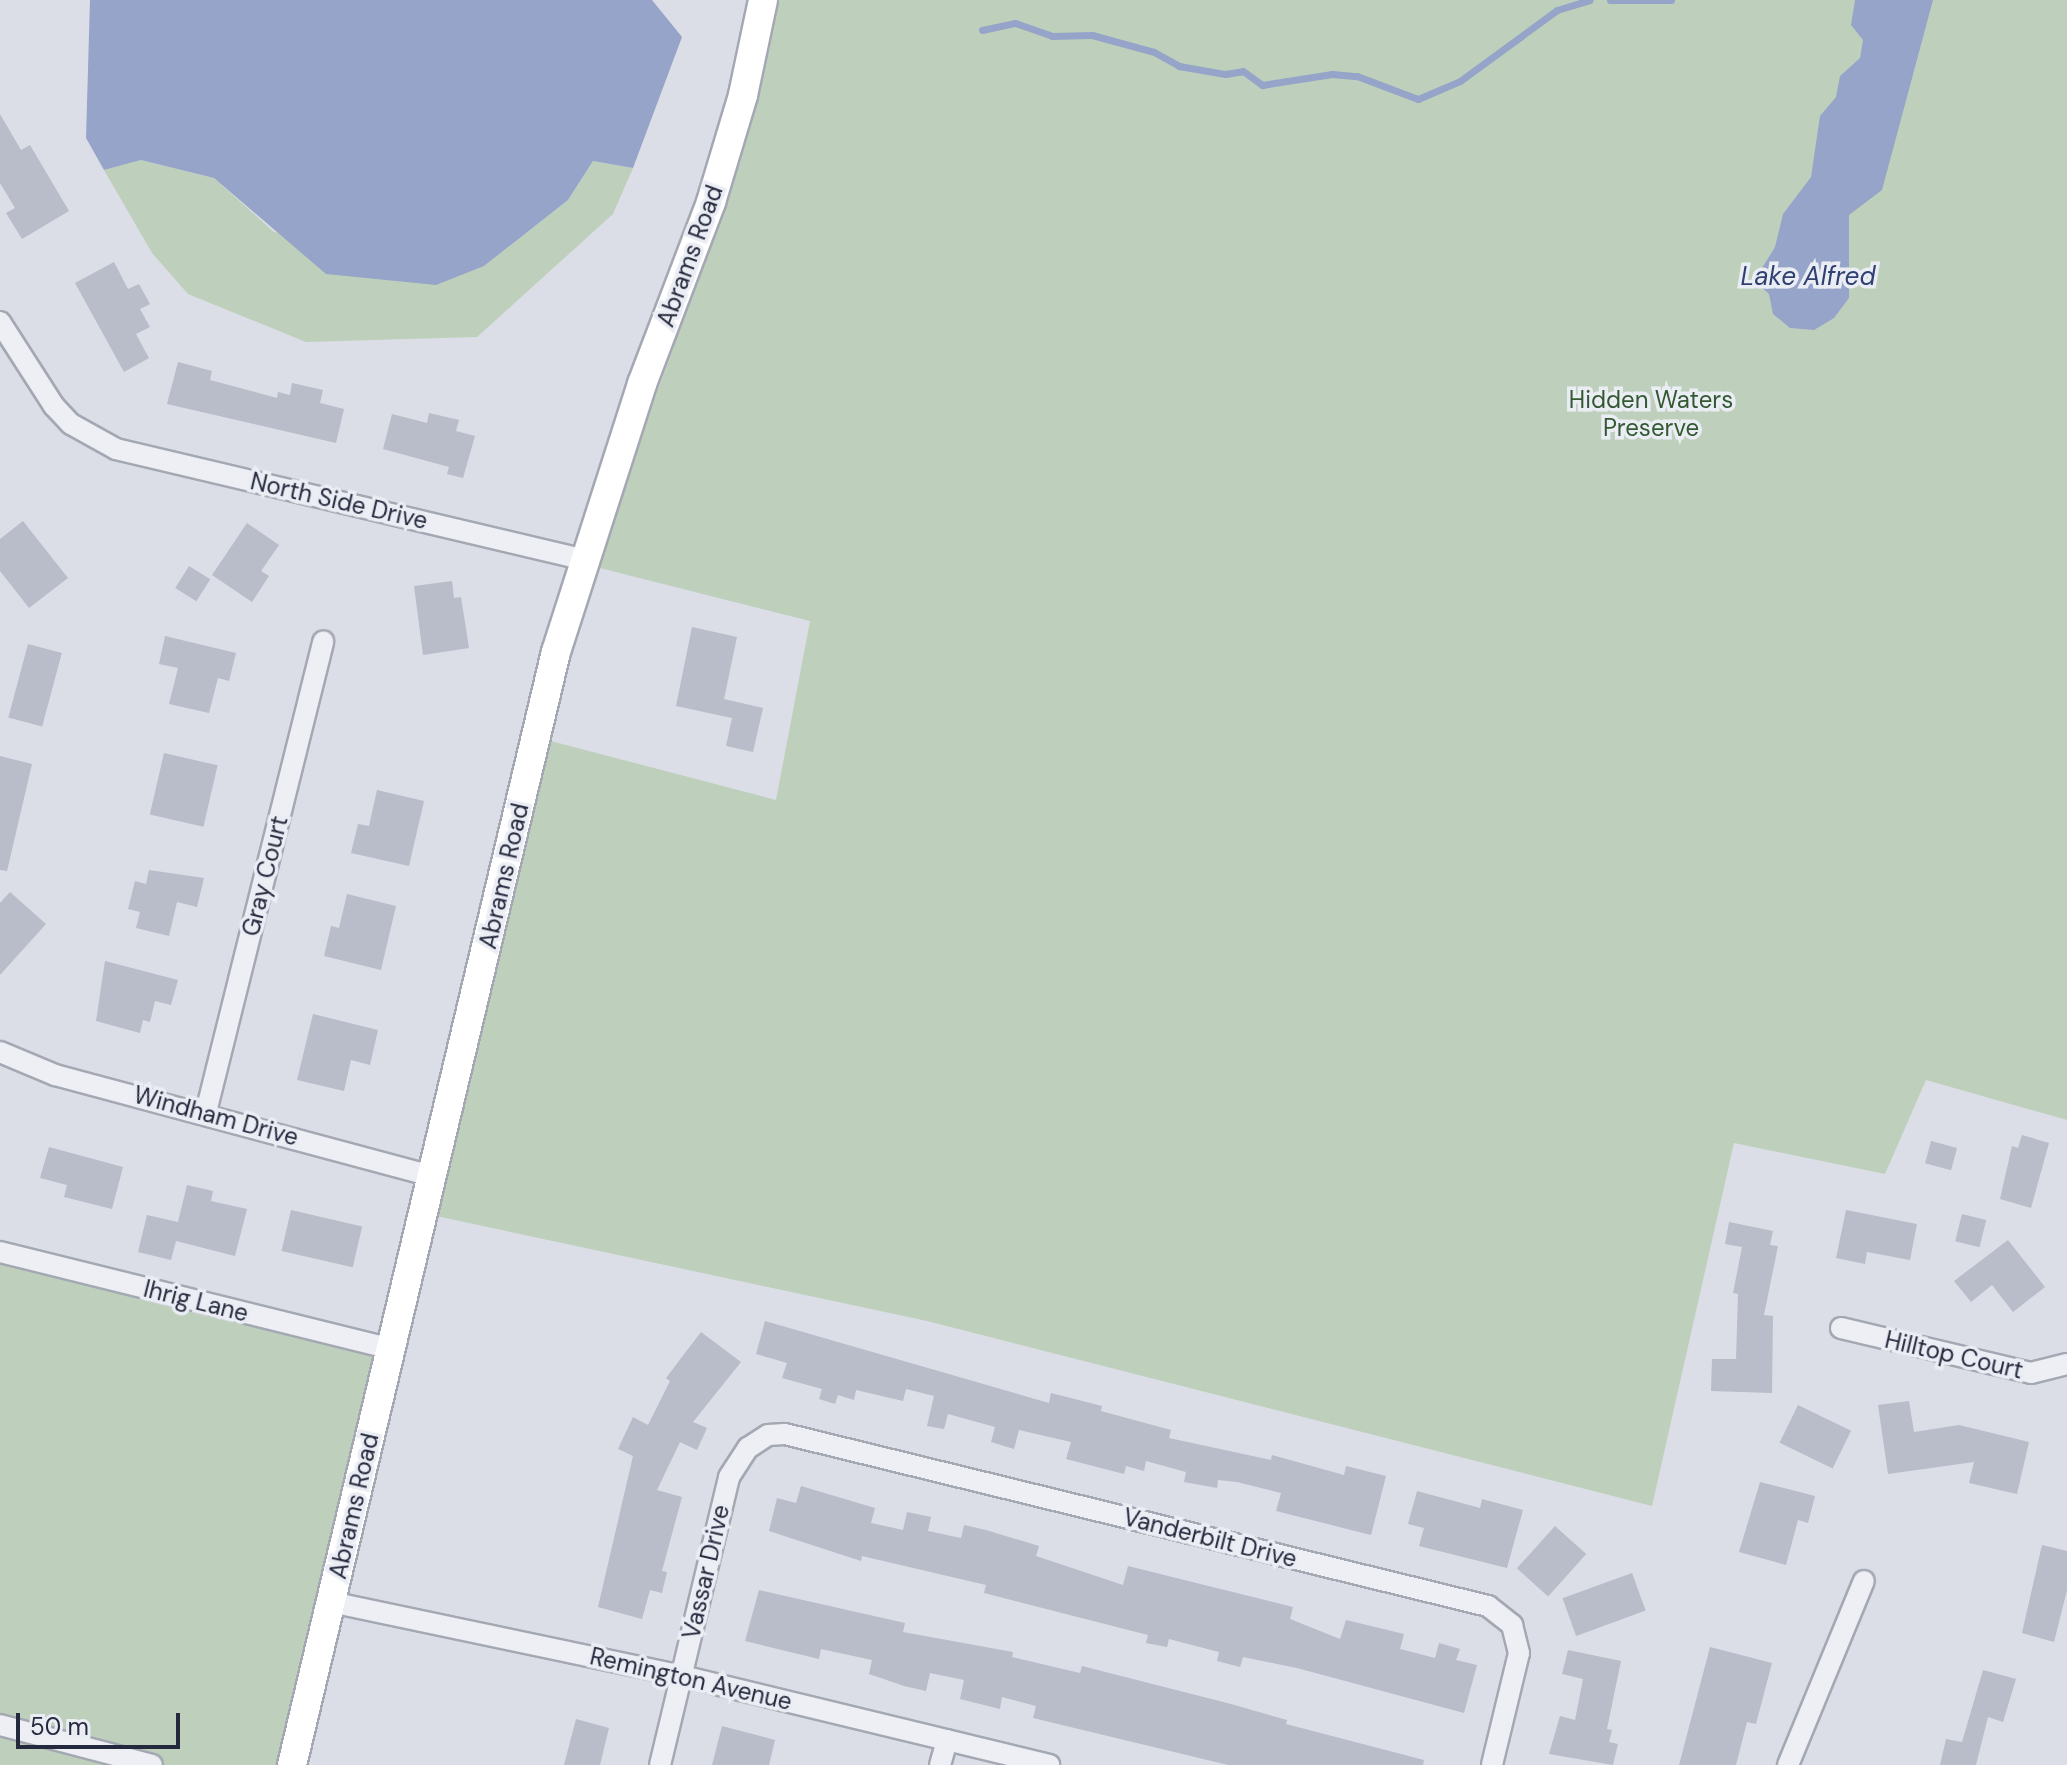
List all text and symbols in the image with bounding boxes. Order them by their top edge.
street label: Abrams Road [651,181,729,331]
water label: Lake Alfred [1740,261,1876,293]
park label: Hidden Waters Preserve [1569,386,1733,442]
street label: North Side Drive [248,467,430,535]
street label: Abrams Road [473,800,535,952]
street label: Gray Court [236,813,294,939]
street label: Windham Drive [131,1080,301,1152]
street label: Ihrig Lane [141,1274,251,1328]
street label: Hilltop Court [1882,1325,2026,1385]
street label: Abrams Road [323,1430,385,1582]
street label: Vassar Drive [677,1502,735,1642]
street label: Vanderbilt Drive [1120,1503,1300,1573]
street label: Remington Avenue [587,1642,795,1716]
scale bar [20,1697,184,1747]
text: 50 m [30,1711,89,1742]

